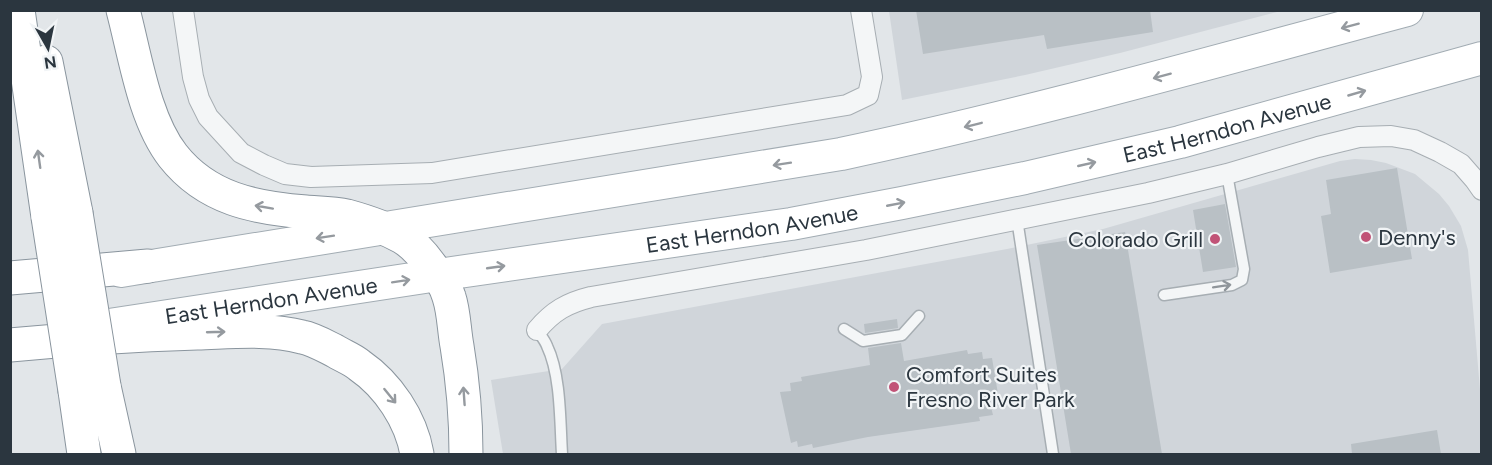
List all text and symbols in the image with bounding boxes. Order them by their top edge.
north arrow [18,18,78,78]
one-way arrow [1341,20,1360,32]
text: N [43,52,58,73]
one-way arrow [1152,70,1171,82]
one-way arrow [1347,86,1366,98]
street label: East Herndon Avenue [1120,87,1334,168]
one-way arrow [964,119,983,131]
one-way arrow [34,150,45,170]
one-way arrow [1077,157,1096,169]
one-way arrow [773,159,792,170]
street label: East Herndon Avenue [644,198,860,258]
one-way arrow [886,198,906,209]
one-way arrow [255,201,274,212]
place label: Denny's [1378,224,1456,251]
place label: Colorado Grill [1068,226,1203,253]
marker: Denny's [1359,230,1373,244]
one-way arrow [316,232,335,243]
marker: Colorado Grill [1208,232,1222,246]
one-way arrow [486,261,506,272]
street label: East Herndon Avenue [163,271,379,330]
one-way arrow [390,275,410,286]
one-way arrow [1211,281,1231,292]
one-way arrow [205,327,225,338]
place label: Comfort Suites Fresno River Park [906,361,1075,413]
marker: Comfort Suites Fresno River Park [887,380,901,394]
one-way arrow [458,387,469,407]
one-way arrow [383,388,396,404]

